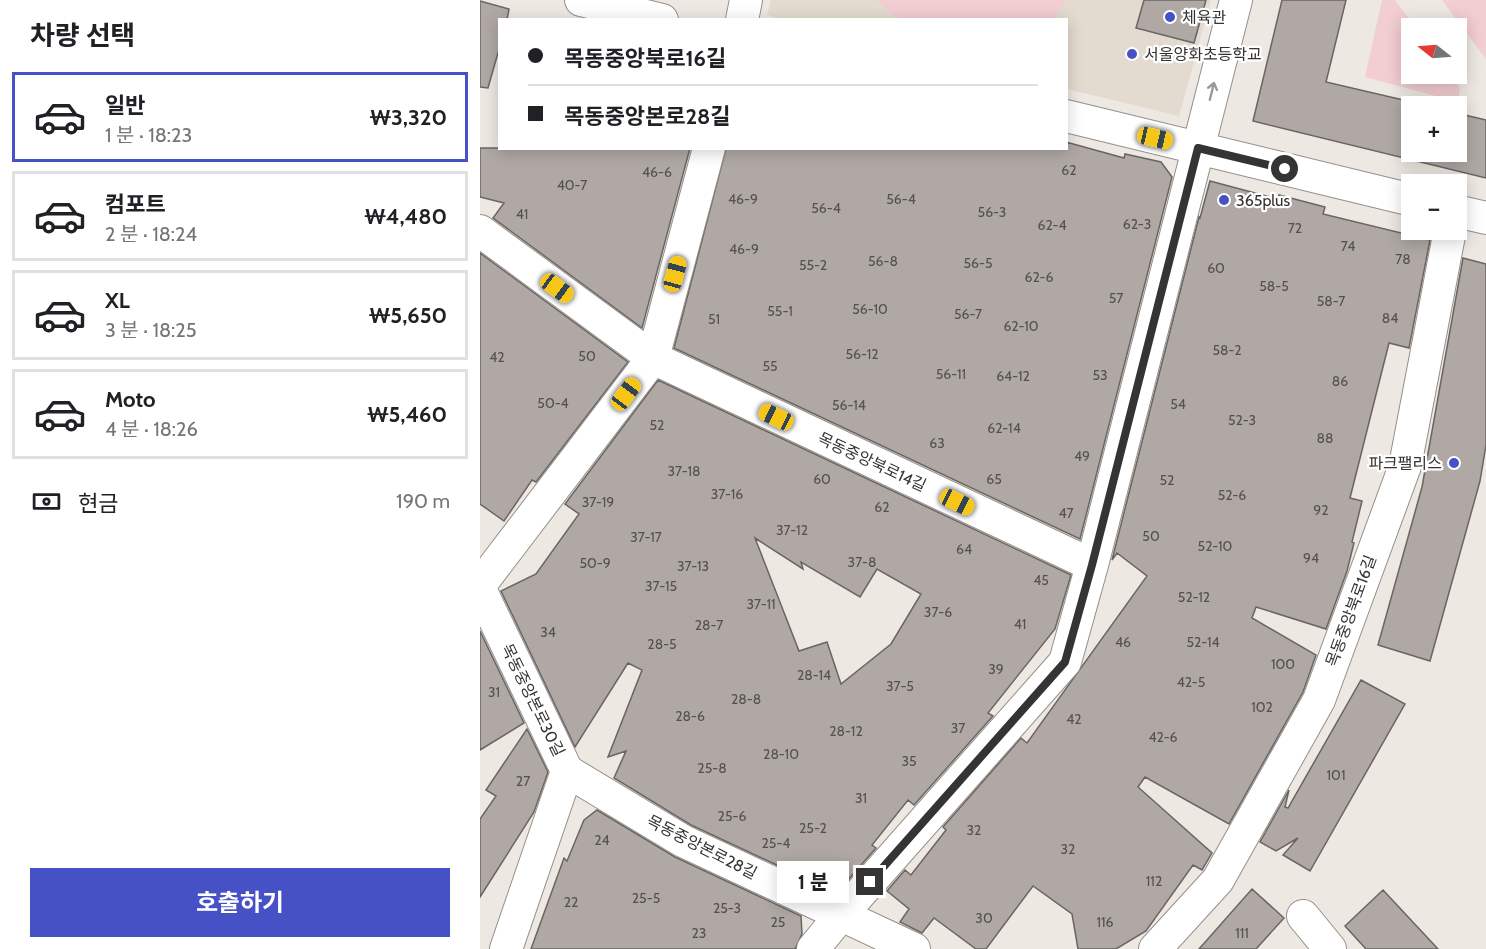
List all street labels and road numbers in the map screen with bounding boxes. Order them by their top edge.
street label: 목동중앙북로14길 [815,429,929,495]
street label: 목동중앙북로16길 [1322,553,1380,669]
street label: 목동중앙본로30길 [498,641,568,759]
street label: 목동중앙본로28길 [644,811,760,883]

